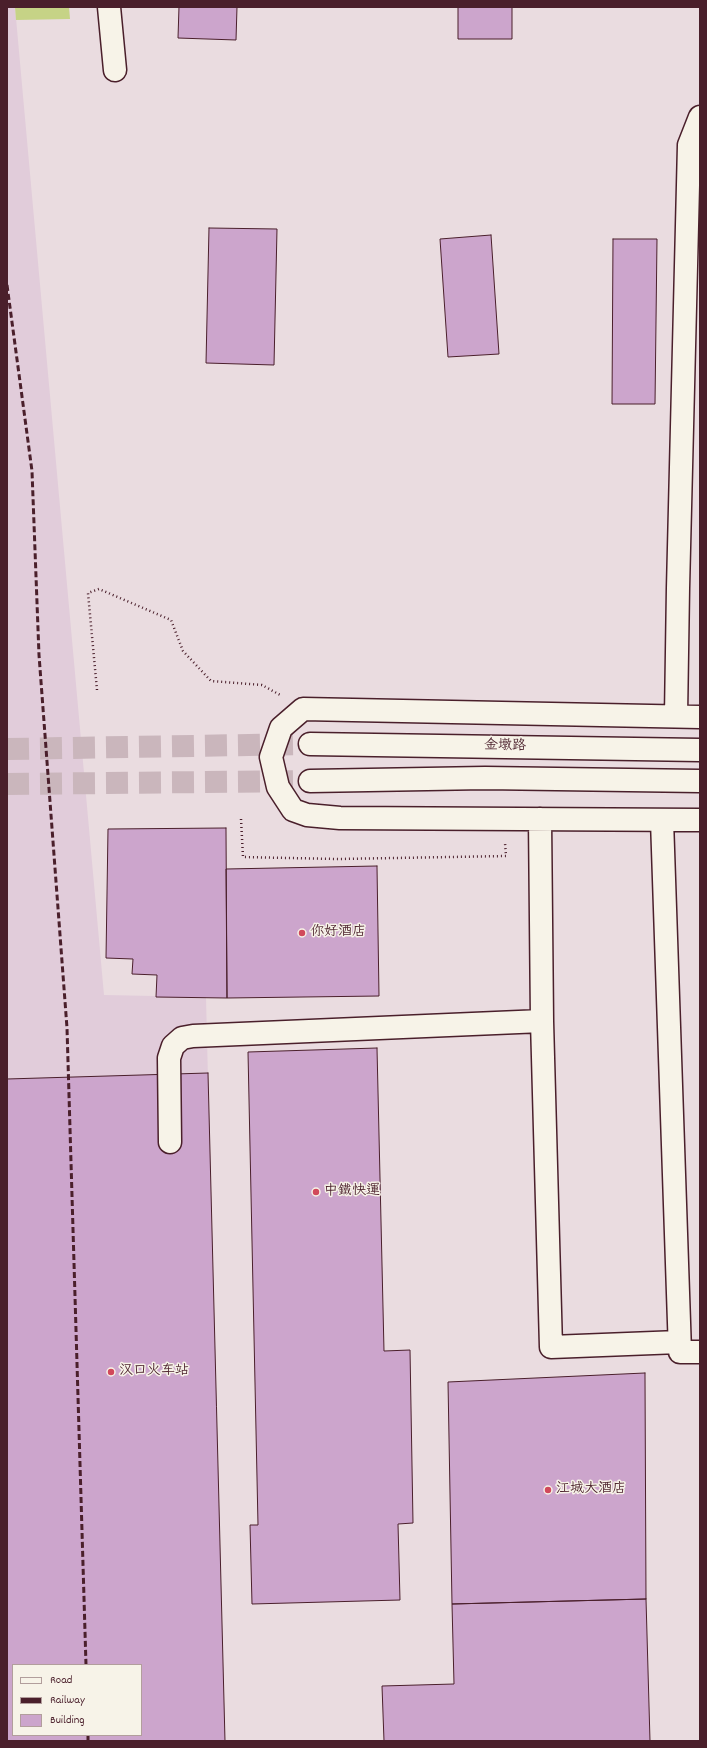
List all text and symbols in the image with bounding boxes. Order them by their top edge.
street label: 金墩路 [484,738,526,756]
place label: 你好酒店 [310,925,366,941]
marker: 你好酒店 [297,928,307,938]
place label: 中鐵快運 [324,1184,380,1200]
marker: 中鐵快運 [311,1187,321,1197]
place label: 汉口火车站 [119,1364,189,1380]
marker: 汉口火车站 [106,1367,116,1377]
place label: 江城大酒店 [556,1482,626,1498]
marker: 江城大酒店 [543,1485,553,1495]
legend [12,1664,142,1736]
text: Road [50,1672,72,1689]
text: Railway [50,1692,85,1709]
text: Building [50,1712,85,1729]

